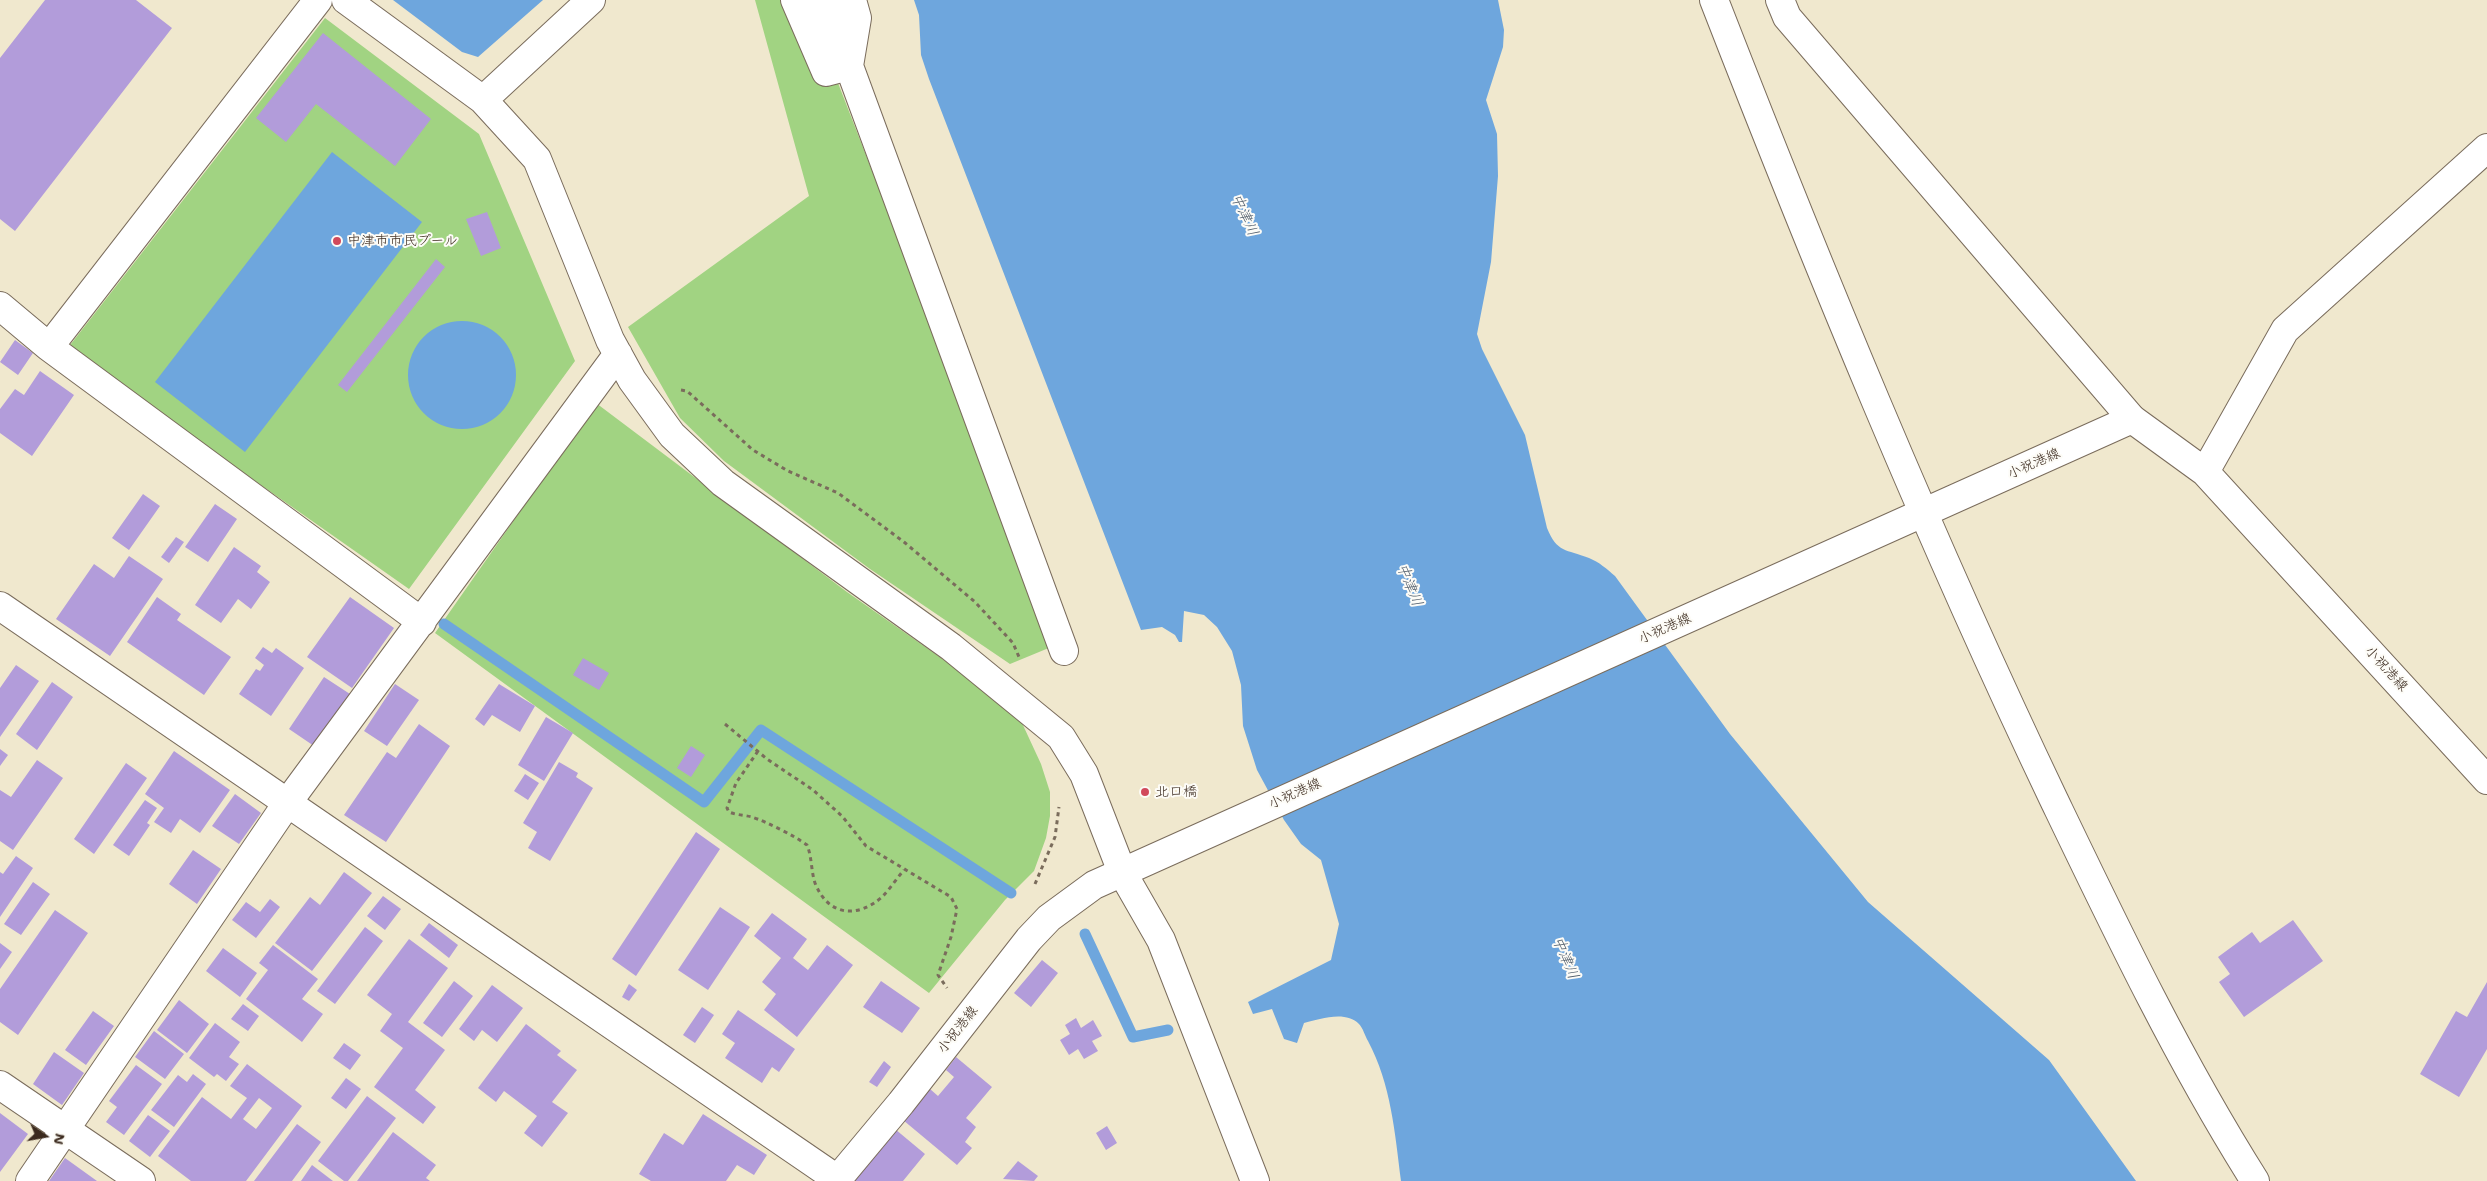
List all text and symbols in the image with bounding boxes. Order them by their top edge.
water label: 中津川 [1226,191,1262,239]
place label: 中津市市民プール [347,233,458,249]
marker: 中津市市民プール [331,235,343,247]
street label: 小祝港線 [2005,445,2063,483]
water label: 中津川 [1392,561,1426,609]
street label: 小祝港線 [1636,610,1694,648]
street label: 小祝港線 [2361,643,2411,695]
street label: 小祝港線 [1266,775,1324,813]
place label: 北口橋 [1155,784,1197,800]
marker: 北口橋 [1139,786,1151,798]
water label: 中津川 [1548,934,1582,982]
street label: 小祝港線 [934,1003,982,1057]
north arrow [20,1111,70,1161]
text: N [50,1132,70,1146]

